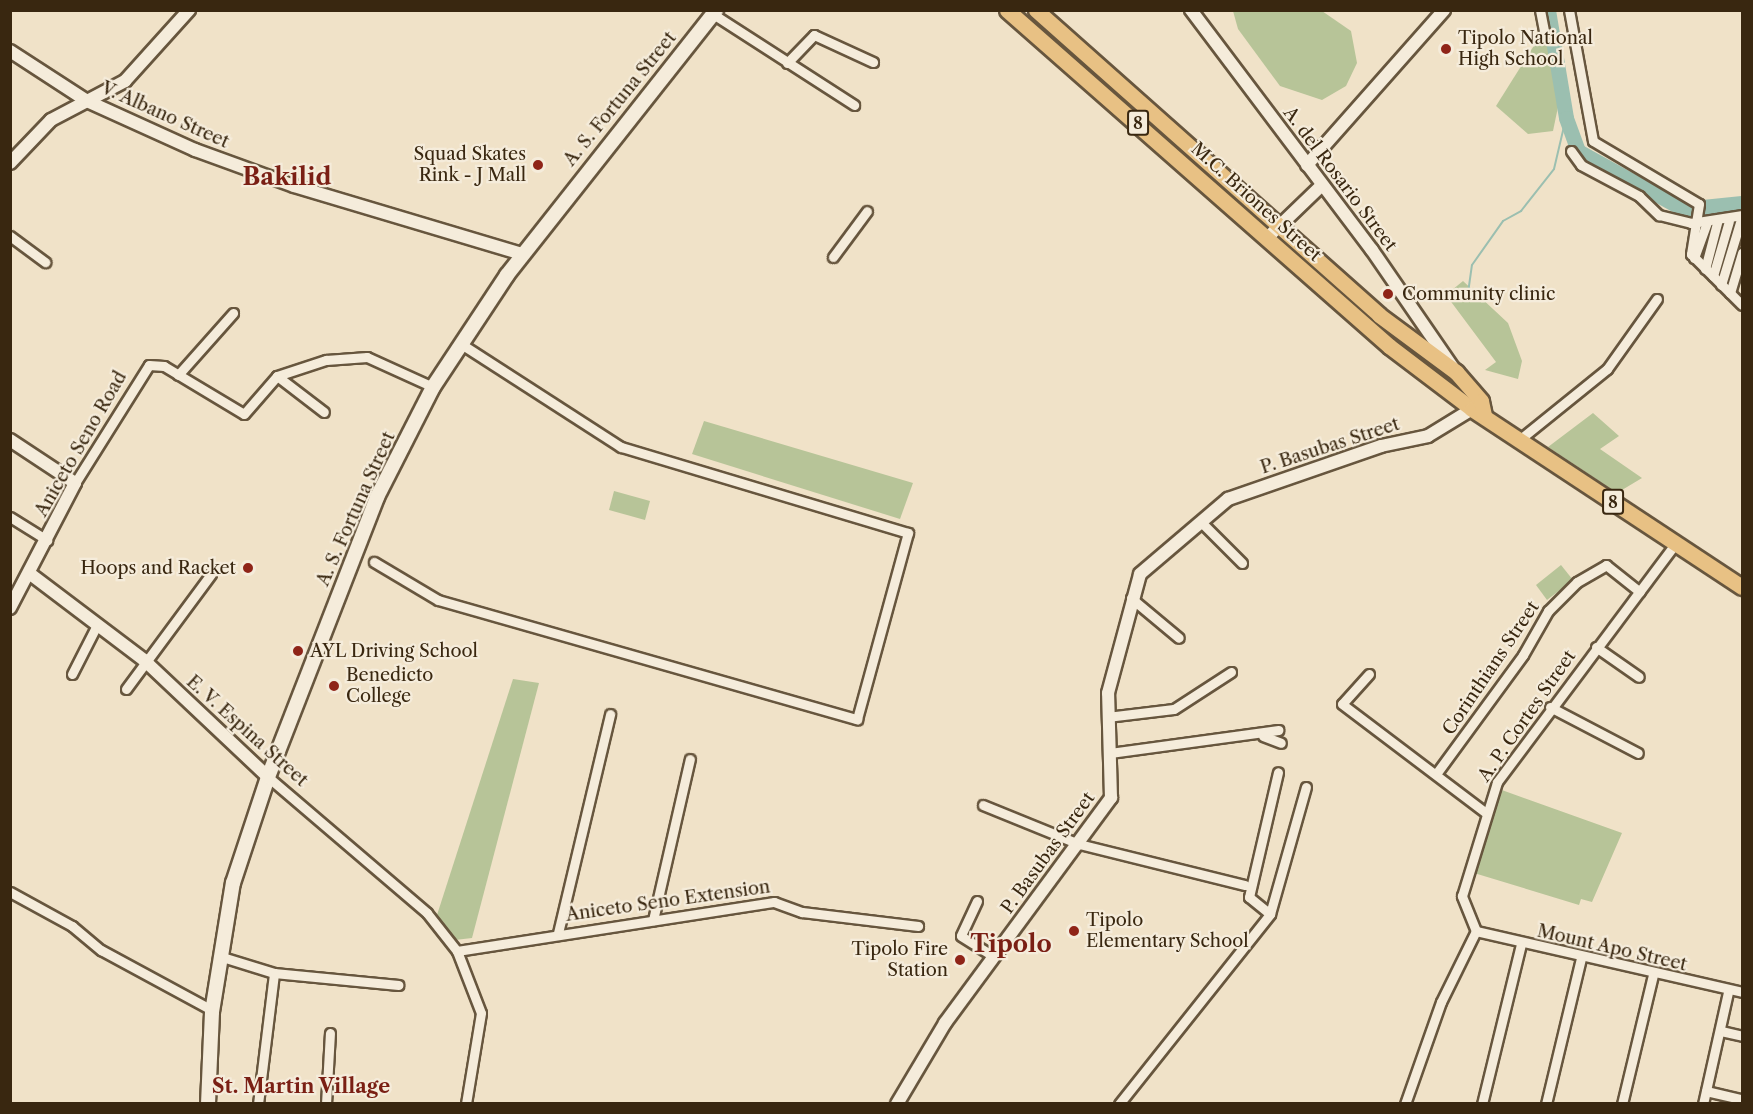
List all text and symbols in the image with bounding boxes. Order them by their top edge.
street label: A. S. Fortuna Street [559,27,681,171]
place label: Tipolo National High School [1458,28,1593,70]
marker: Tipolo National High School [1439,42,1453,56]
street label: V. Albano Street [97,77,233,153]
street label: A. del Rosario Street [1279,102,1401,256]
road number: 8 [1126,110,1150,136]
street label: M.C. Briones Street [1187,138,1325,266]
place label: Squad Skates Rink - J Mall [413,144,526,186]
marker: Squad Skates Rink - J Mall [531,158,545,172]
district label: Bakilid [242,163,332,191]
place label: Community clinic [1402,283,1556,305]
marker: Community clinic [1379,285,1397,303]
street label: Aniceto Seno Road [31,367,131,521]
street label: P. Basubas Street [1258,413,1402,479]
street label: A. S. Fortuna Street [312,428,400,590]
road number: 8 [1601,489,1625,515]
place label: Hoops and Racket [80,557,236,579]
marker: Hoops and Racket [241,561,255,575]
street label: Corinthians Street [1438,597,1544,739]
place label: AYL Driving School [310,640,478,662]
marker: AYL Driving School [291,644,305,658]
street label: A. P. Cortes Street [1474,646,1580,786]
place label: Benedicto College [346,665,433,708]
street label: E. V. Espina Street [182,671,312,791]
marker: Benedicto College [327,679,341,693]
street label: P. Basubas Street [997,788,1099,918]
street label: Aniceto Seno Extension [564,876,772,926]
place label: Tipolo Elementary School [1086,910,1249,952]
street label: Mount Apo Street [1535,920,1689,976]
marker: Tipolo Elementary School [1067,924,1081,938]
district label: Tipolo [970,930,1052,958]
place label: Tipolo Fire Station [851,939,948,982]
marker: Tipolo Fire Station [953,953,967,967]
district label: St. Martin Village [211,1074,391,1098]

